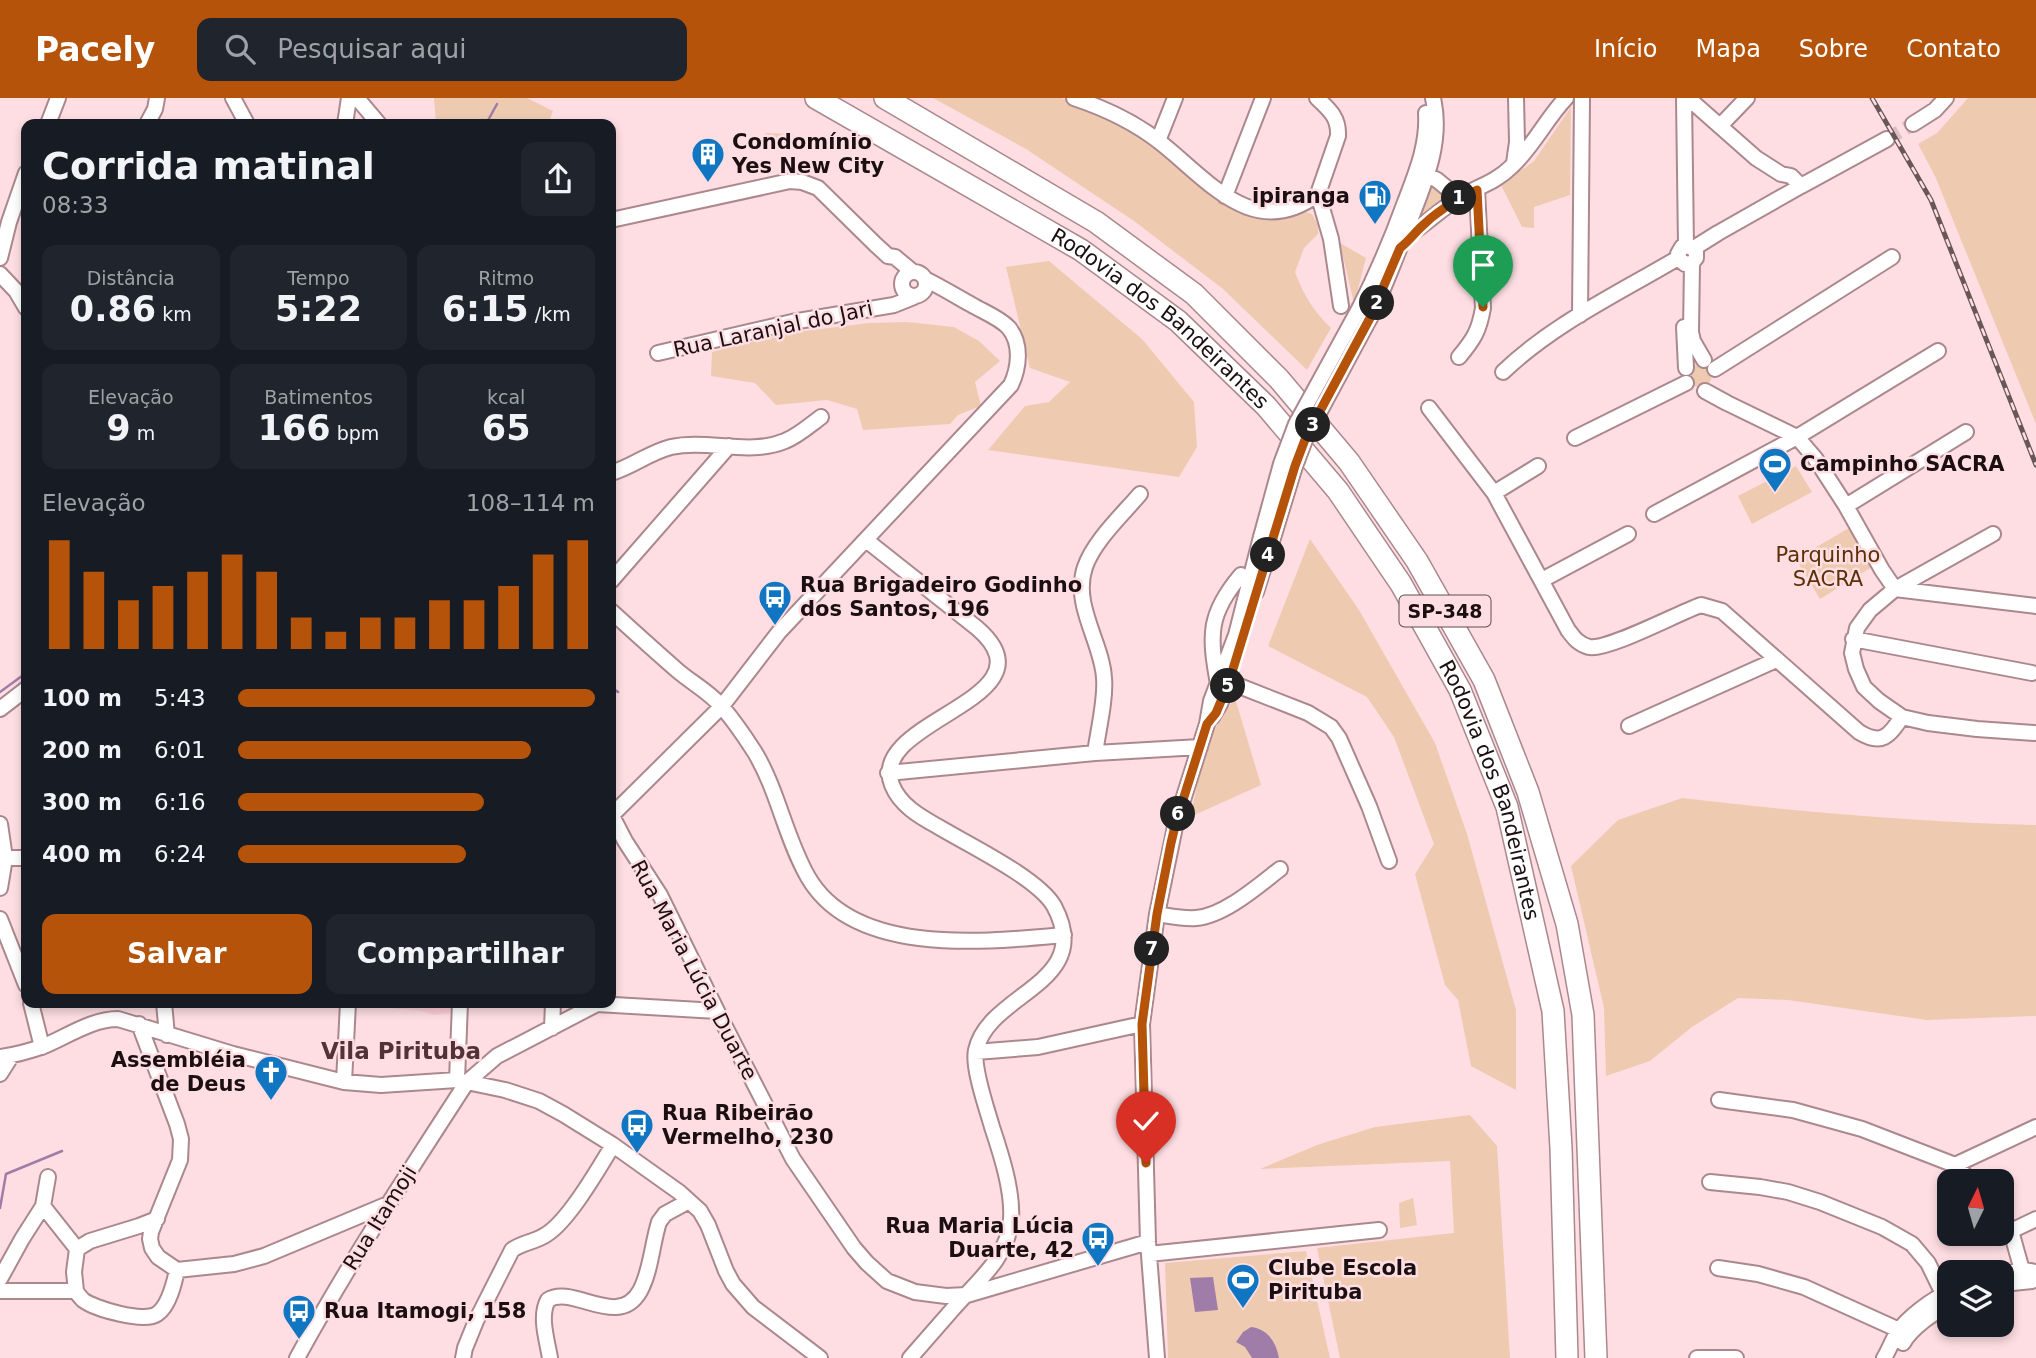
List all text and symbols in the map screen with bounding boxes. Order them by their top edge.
search box [197,18,687,81]
text: Pacely [35,30,155,69]
icon: search [221,30,259,68]
text: Pesquisar aqui [277,34,466,64]
text: Início [1594,35,1658,63]
text: Mapa [1696,35,1761,63]
text: Sobre [1799,35,1868,63]
text: Contato [1906,35,2001,63]
place label: Condomínio Yes New City [731,130,885,178]
building icon: Condomínio Yes New City [689,135,727,184]
button: share [521,142,595,216]
text: Corrida matinal [42,144,375,188]
fuel station icon: ipiranga [1356,177,1394,226]
pin: 1 [1442,180,1476,216]
place label: ipiranga [1252,184,1350,208]
text: 1 [1452,186,1465,208]
text: 08:33 [42,192,108,218]
street label: Rodovia dos Bandeirantes [1047,223,1274,414]
pin [1453,235,1513,307]
icon: arrive [1464,246,1502,284]
text: Distância [87,267,175,289]
text: Tempo [287,267,350,289]
text: Ritmo [478,267,534,289]
pin: 2 [1360,286,1394,320]
text: 0.86 [70,289,156,329]
text: 5:22 [275,289,362,329]
text: 6:15 [442,289,529,329]
text: 2 [1370,291,1383,313]
street label: Rua Laranjal do Jari [671,296,875,362]
text: km [156,303,192,325]
text: /km [529,303,571,325]
text: Elevação [88,386,174,408]
text: Batimentos [264,386,373,408]
text: kcal [487,386,525,408]
text: 9 [106,408,131,448]
text: 166 [258,408,331,448]
text: 65 [482,408,531,448]
pin: 3 [1296,408,1330,442]
text: 3 [1306,413,1319,435]
text: m [131,422,155,444]
text: bpm [331,422,379,444]
sports icon: Campinho SACRA [1756,445,1794,494]
place label: Campinho SACRA [1800,452,2005,476]
text: Elevação [42,490,146,516]
text: 108–114 m [466,490,595,516]
pin: 4 [1250,538,1286,573]
text: 4 [1261,543,1274,565]
park label: Parquinho SACRA [1776,543,1880,591]
place label: Rua Brigadeiro Godinho dos Santos, 196 [800,573,1082,621]
bus stop icon: Rua Brigadeiro Godinho dos Santos, 196 [756,578,794,627]
road number: SP-348 [1400,596,1490,626]
street label: Rodovia dos Bandeirantes [1434,656,1544,923]
pin: 5 [1210,668,1246,704]
text: 5 [1221,674,1234,696]
text: 100 m [42,685,122,711]
text: 5:43 [154,685,206,711]
text: 200 m [42,737,122,763]
text: 6:01 [154,737,206,763]
text: 300 m [42,789,122,815]
text: 6:16 [154,789,206,815]
pin: 6 [1160,796,1196,832]
text: 6 [1171,802,1184,824]
text: 400 m [42,841,122,867]
text: 6:24 [154,841,206,867]
street label: Rua Maria Lúcia Duarte [626,856,762,1084]
button: Salvar [42,914,312,994]
button: Compartilhar [326,914,595,994]
pin: 7 [1134,932,1170,966]
text: 7 [1145,937,1158,959]
district label: Vila Pirituba [321,1038,481,1064]
place label: Assembléia de Deus [111,1048,246,1096]
church icon: Assembléia de Deus [252,1053,290,1102]
pin [1116,1091,1176,1163]
place label: Rua Ribeirão Vermelho, 230 [662,1101,834,1149]
icon: check [1127,1102,1165,1140]
bus stop icon: Rua Ribeirão Vermelho, 230 [618,1106,656,1155]
street label: Rua Itamoji [338,1161,422,1275]
north arrow [1937,1169,2014,1246]
map controls [1937,1169,2014,1337]
place label: Rua Maria Lúcia Duarte, 42 [885,1214,1074,1262]
bus stop icon: Rua Maria Lúcia Duarte, 42 [1079,1219,1117,1268]
place label: Clube Escola Pirituba [1268,1256,1417,1304]
button: layers [1937,1260,2014,1337]
sports icon: Clube Escola Pirituba [1224,1261,1262,1310]
bus stop icon: Rua Itamogi, 158 [280,1292,318,1341]
place label: Rua Itamogi, 158 [324,1299,526,1323]

